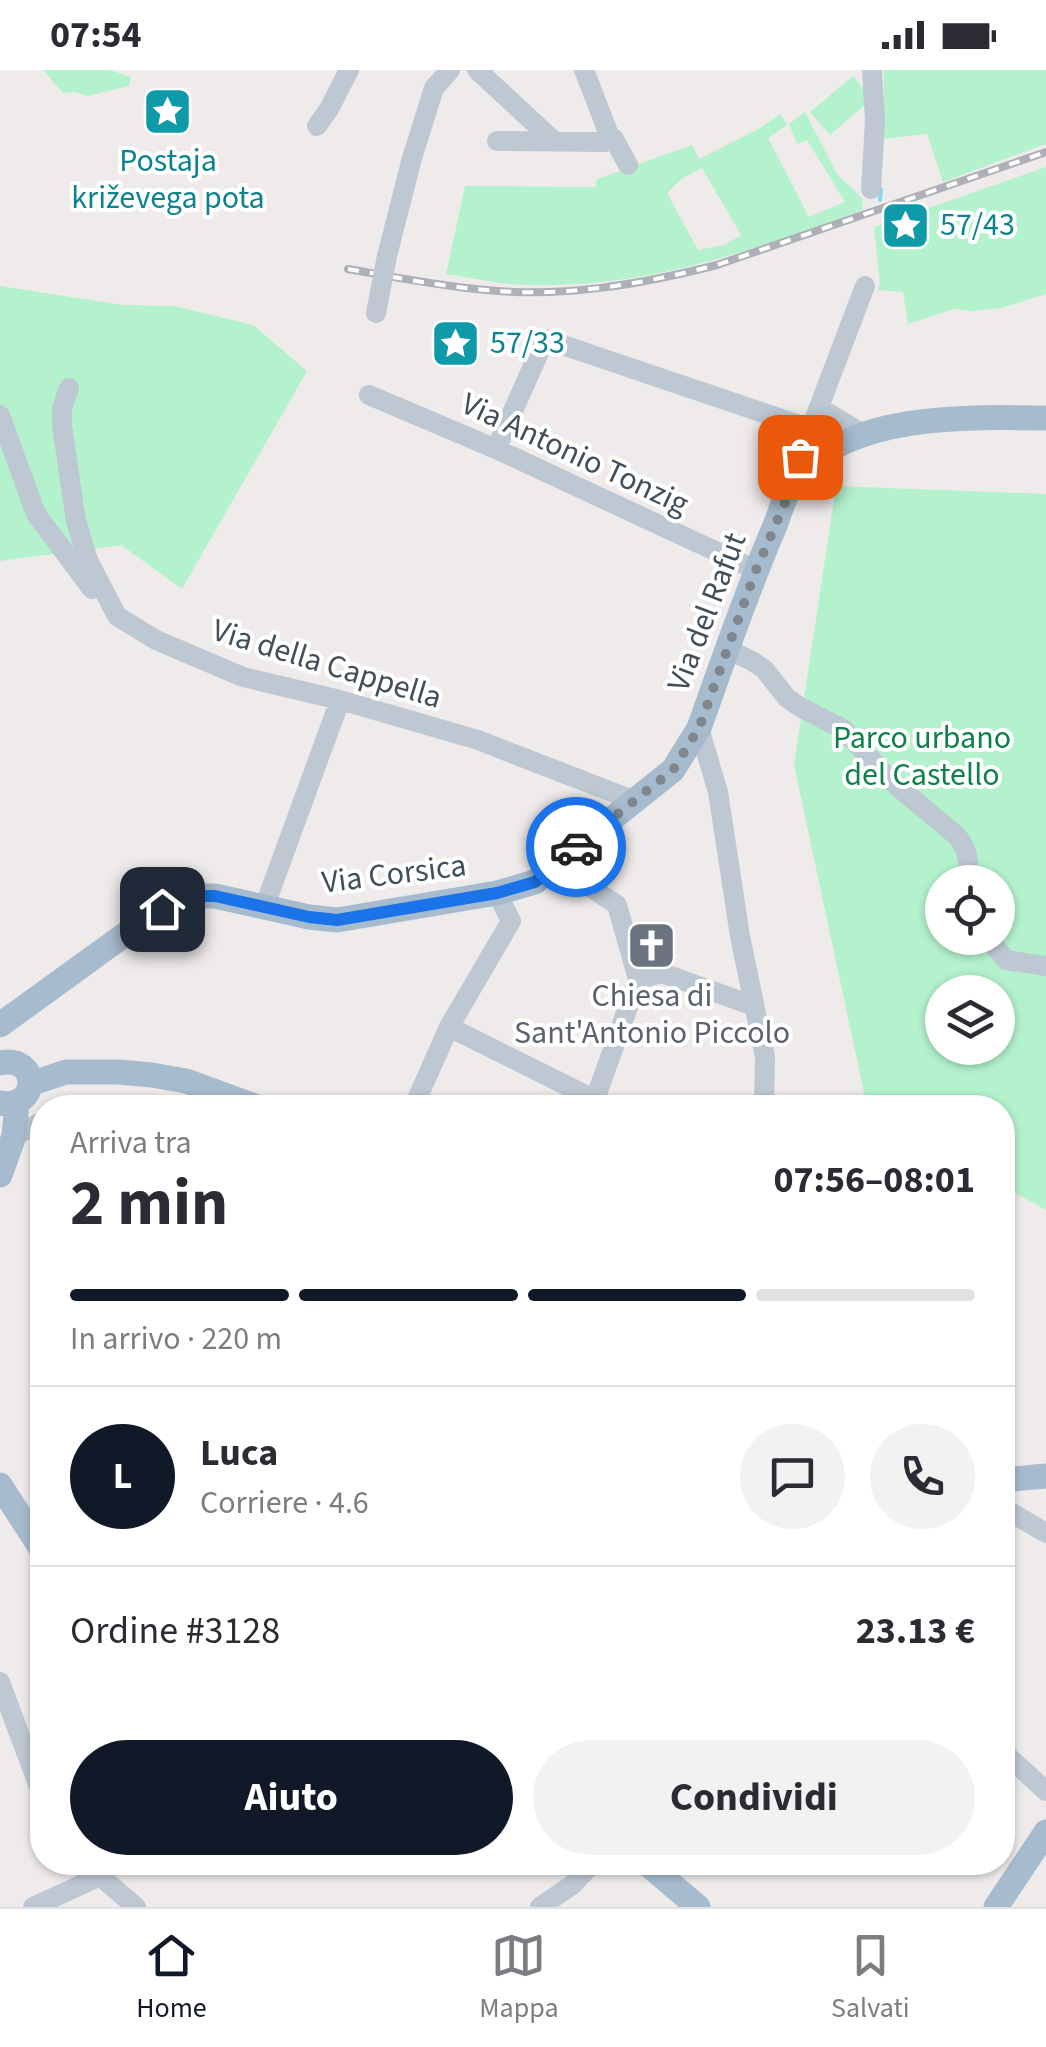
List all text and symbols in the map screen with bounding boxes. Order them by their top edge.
text: 07:54 [50,8,142,62]
place icon: Postaja križevega pota [142,85,194,137]
place label: Postaja križevega pota [71,138,265,221]
place icon: 57/43 [879,199,931,251]
place label: 57/43 [940,202,1015,248]
place icon: 57/33 [429,317,481,369]
place label: 57/33 [490,320,565,366]
street label: Via Antonio Tonzig [454,381,696,527]
pin [758,415,843,500]
icon: bag [773,430,828,485]
street label: Via del Rafut [656,526,758,698]
street label: Via della Cappella [207,607,447,721]
park label: Parco urbano del Castello [833,715,1011,798]
courier [526,797,626,897]
icon: car [549,820,604,875]
street label: Via Corsica [319,842,469,906]
map controls [925,865,1015,1065]
button: locate [925,865,1015,955]
pin [120,867,205,952]
icon: home [135,882,190,937]
church icon: Chiesa di Sant'Antonio Piccolo [626,920,678,972]
place label: Chiesa di Sant'Antonio Piccolo [514,973,790,1056]
button: layers [925,975,1015,1065]
text: Arriva tra [70,1120,192,1166]
text: 07:56–08:01 [773,1153,975,1207]
text: 2 min [70,1157,228,1250]
text: In arrivo · 220 m [70,1316,282,1362]
button: chat [740,1424,845,1529]
button: phone [870,1424,975,1529]
text: Luca [200,1426,278,1480]
text: L [113,1449,132,1503]
text: Corriere · 4.6 [200,1480,369,1526]
text: Ordine #3128 [70,1604,280,1658]
text: 23.13 € [856,1604,975,1658]
button: Aiuto [70,1740,513,1855]
button: Condividi [533,1740,975,1855]
tab: Home [136,1928,207,2028]
tab: Mappa [479,1928,559,2028]
tab: Salvati [831,1928,910,2028]

